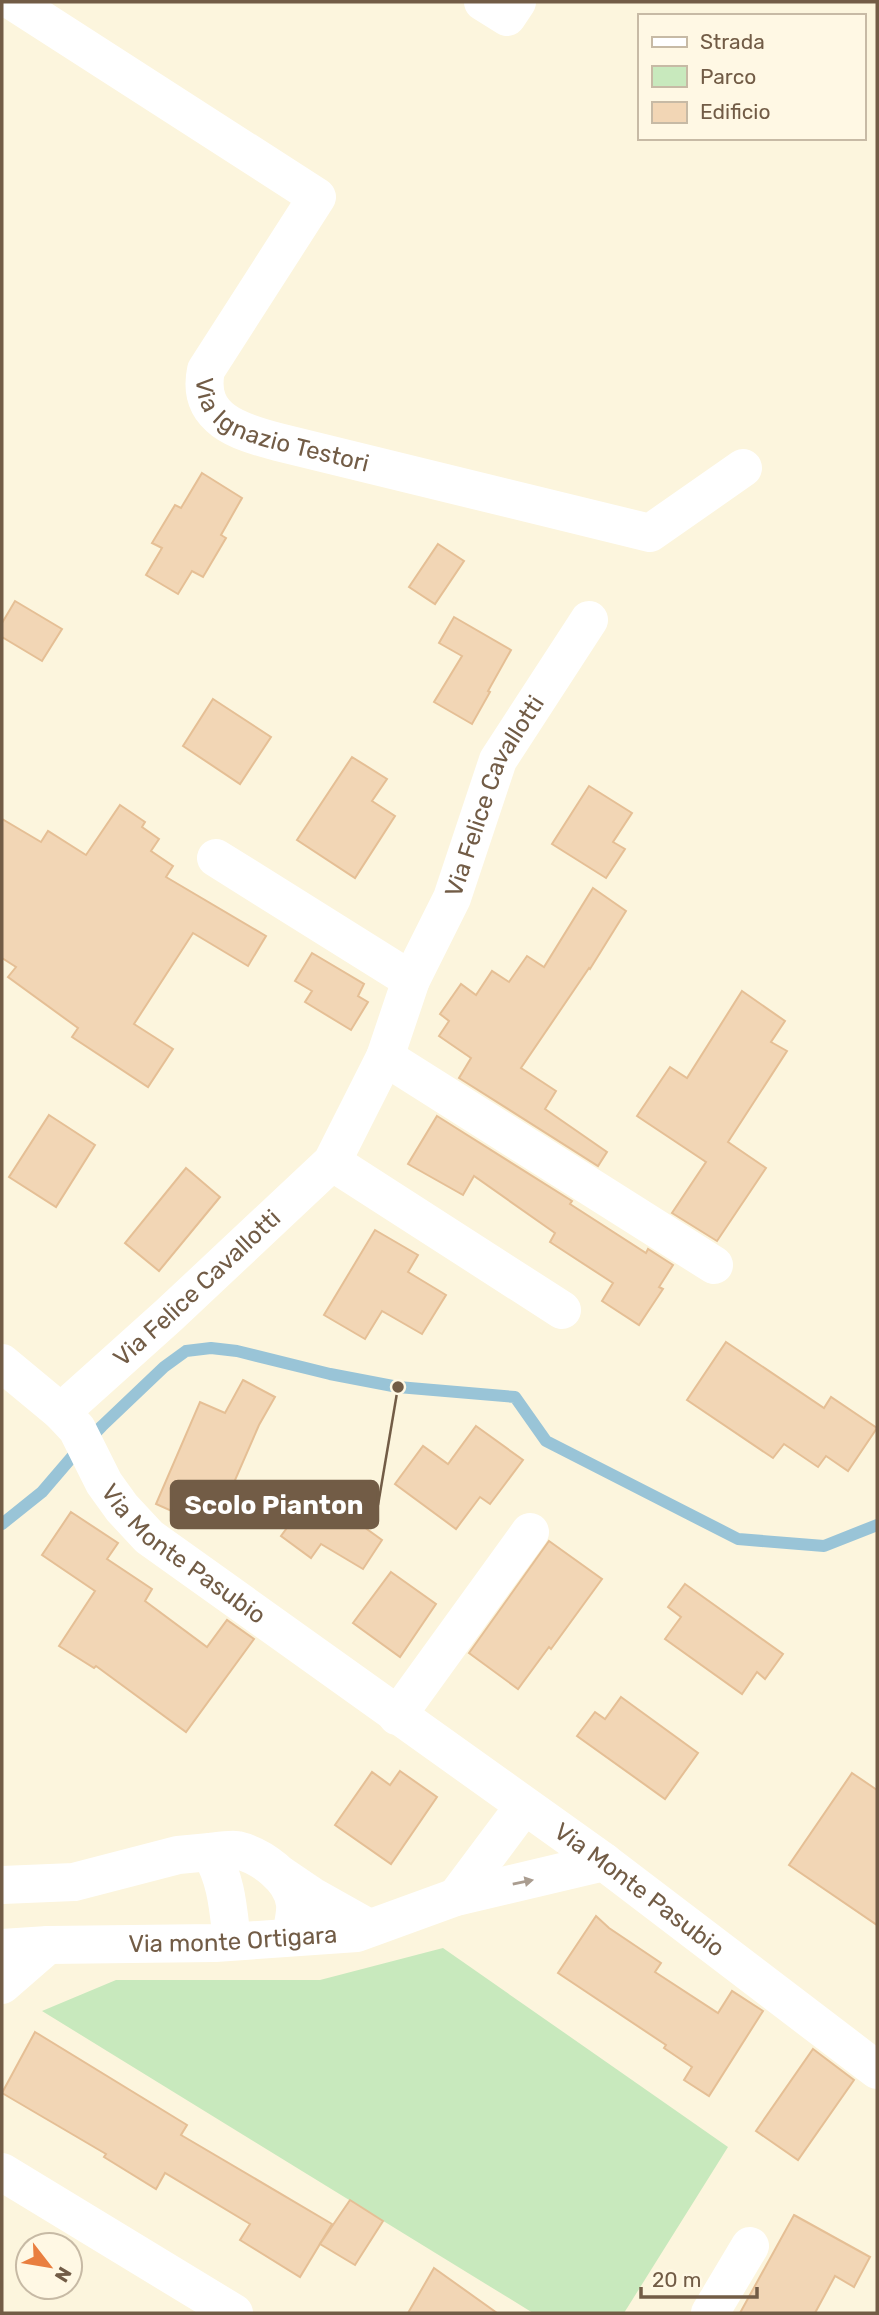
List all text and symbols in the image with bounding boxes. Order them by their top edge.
legend [638,14,865,140]
text: Strada [700,29,765,54]
text: Parco [700,64,756,89]
text: Edificio [700,99,770,124]
street label: Via Ignazio Testori [190,377,372,478]
street label: Via Felice Cavallotti [439,691,550,900]
street label: Via Felice Cavallotti [108,1204,286,1372]
street label: Via Monte Pasubio [95,1479,271,1630]
callout: Scolo Pianton [171,1481,378,1528]
text: Scolo Pianton [185,1490,364,1521]
street label: Via Monte Pasubio [549,1817,730,1963]
one-way arrow [512,1876,534,1887]
street label: Via monte Ortigara [128,1920,338,1958]
north arrow [14,2231,84,2301]
scale bar [641,2256,756,2300]
text: N [50,2263,77,2286]
text: 20 m [652,2267,701,2292]

